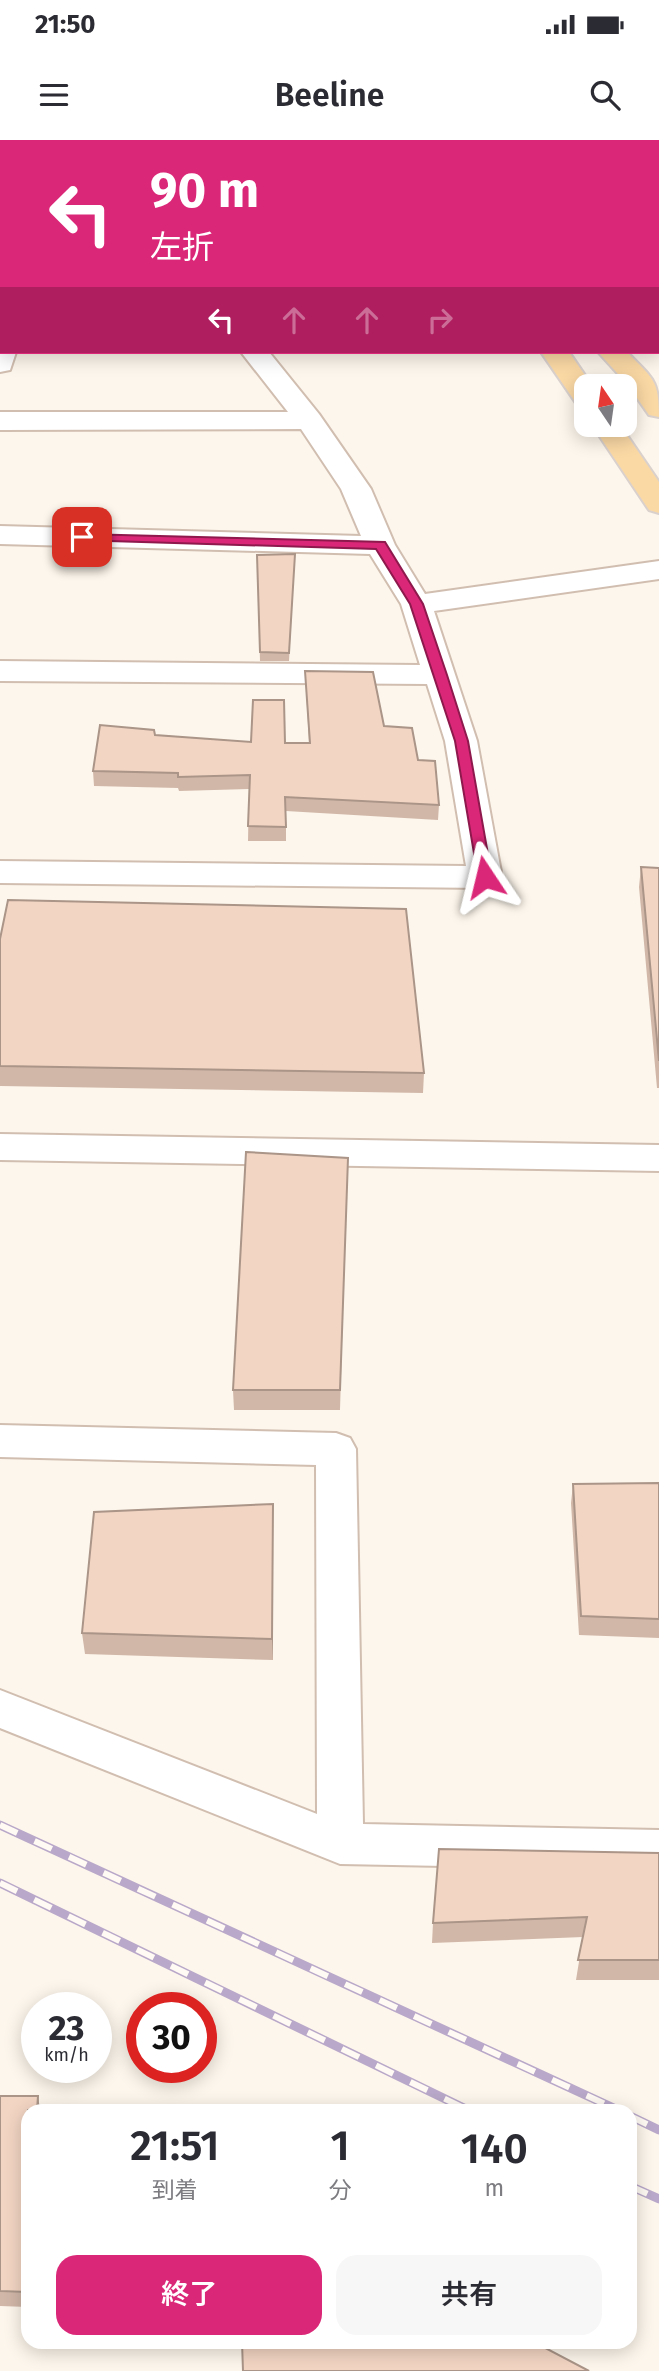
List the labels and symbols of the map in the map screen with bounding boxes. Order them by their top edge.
north arrow [574,374,637,438]
pin [52,507,112,567]
position arrow [448,840,522,914]
speed limit sign: 30 [126,1992,217,2083]

